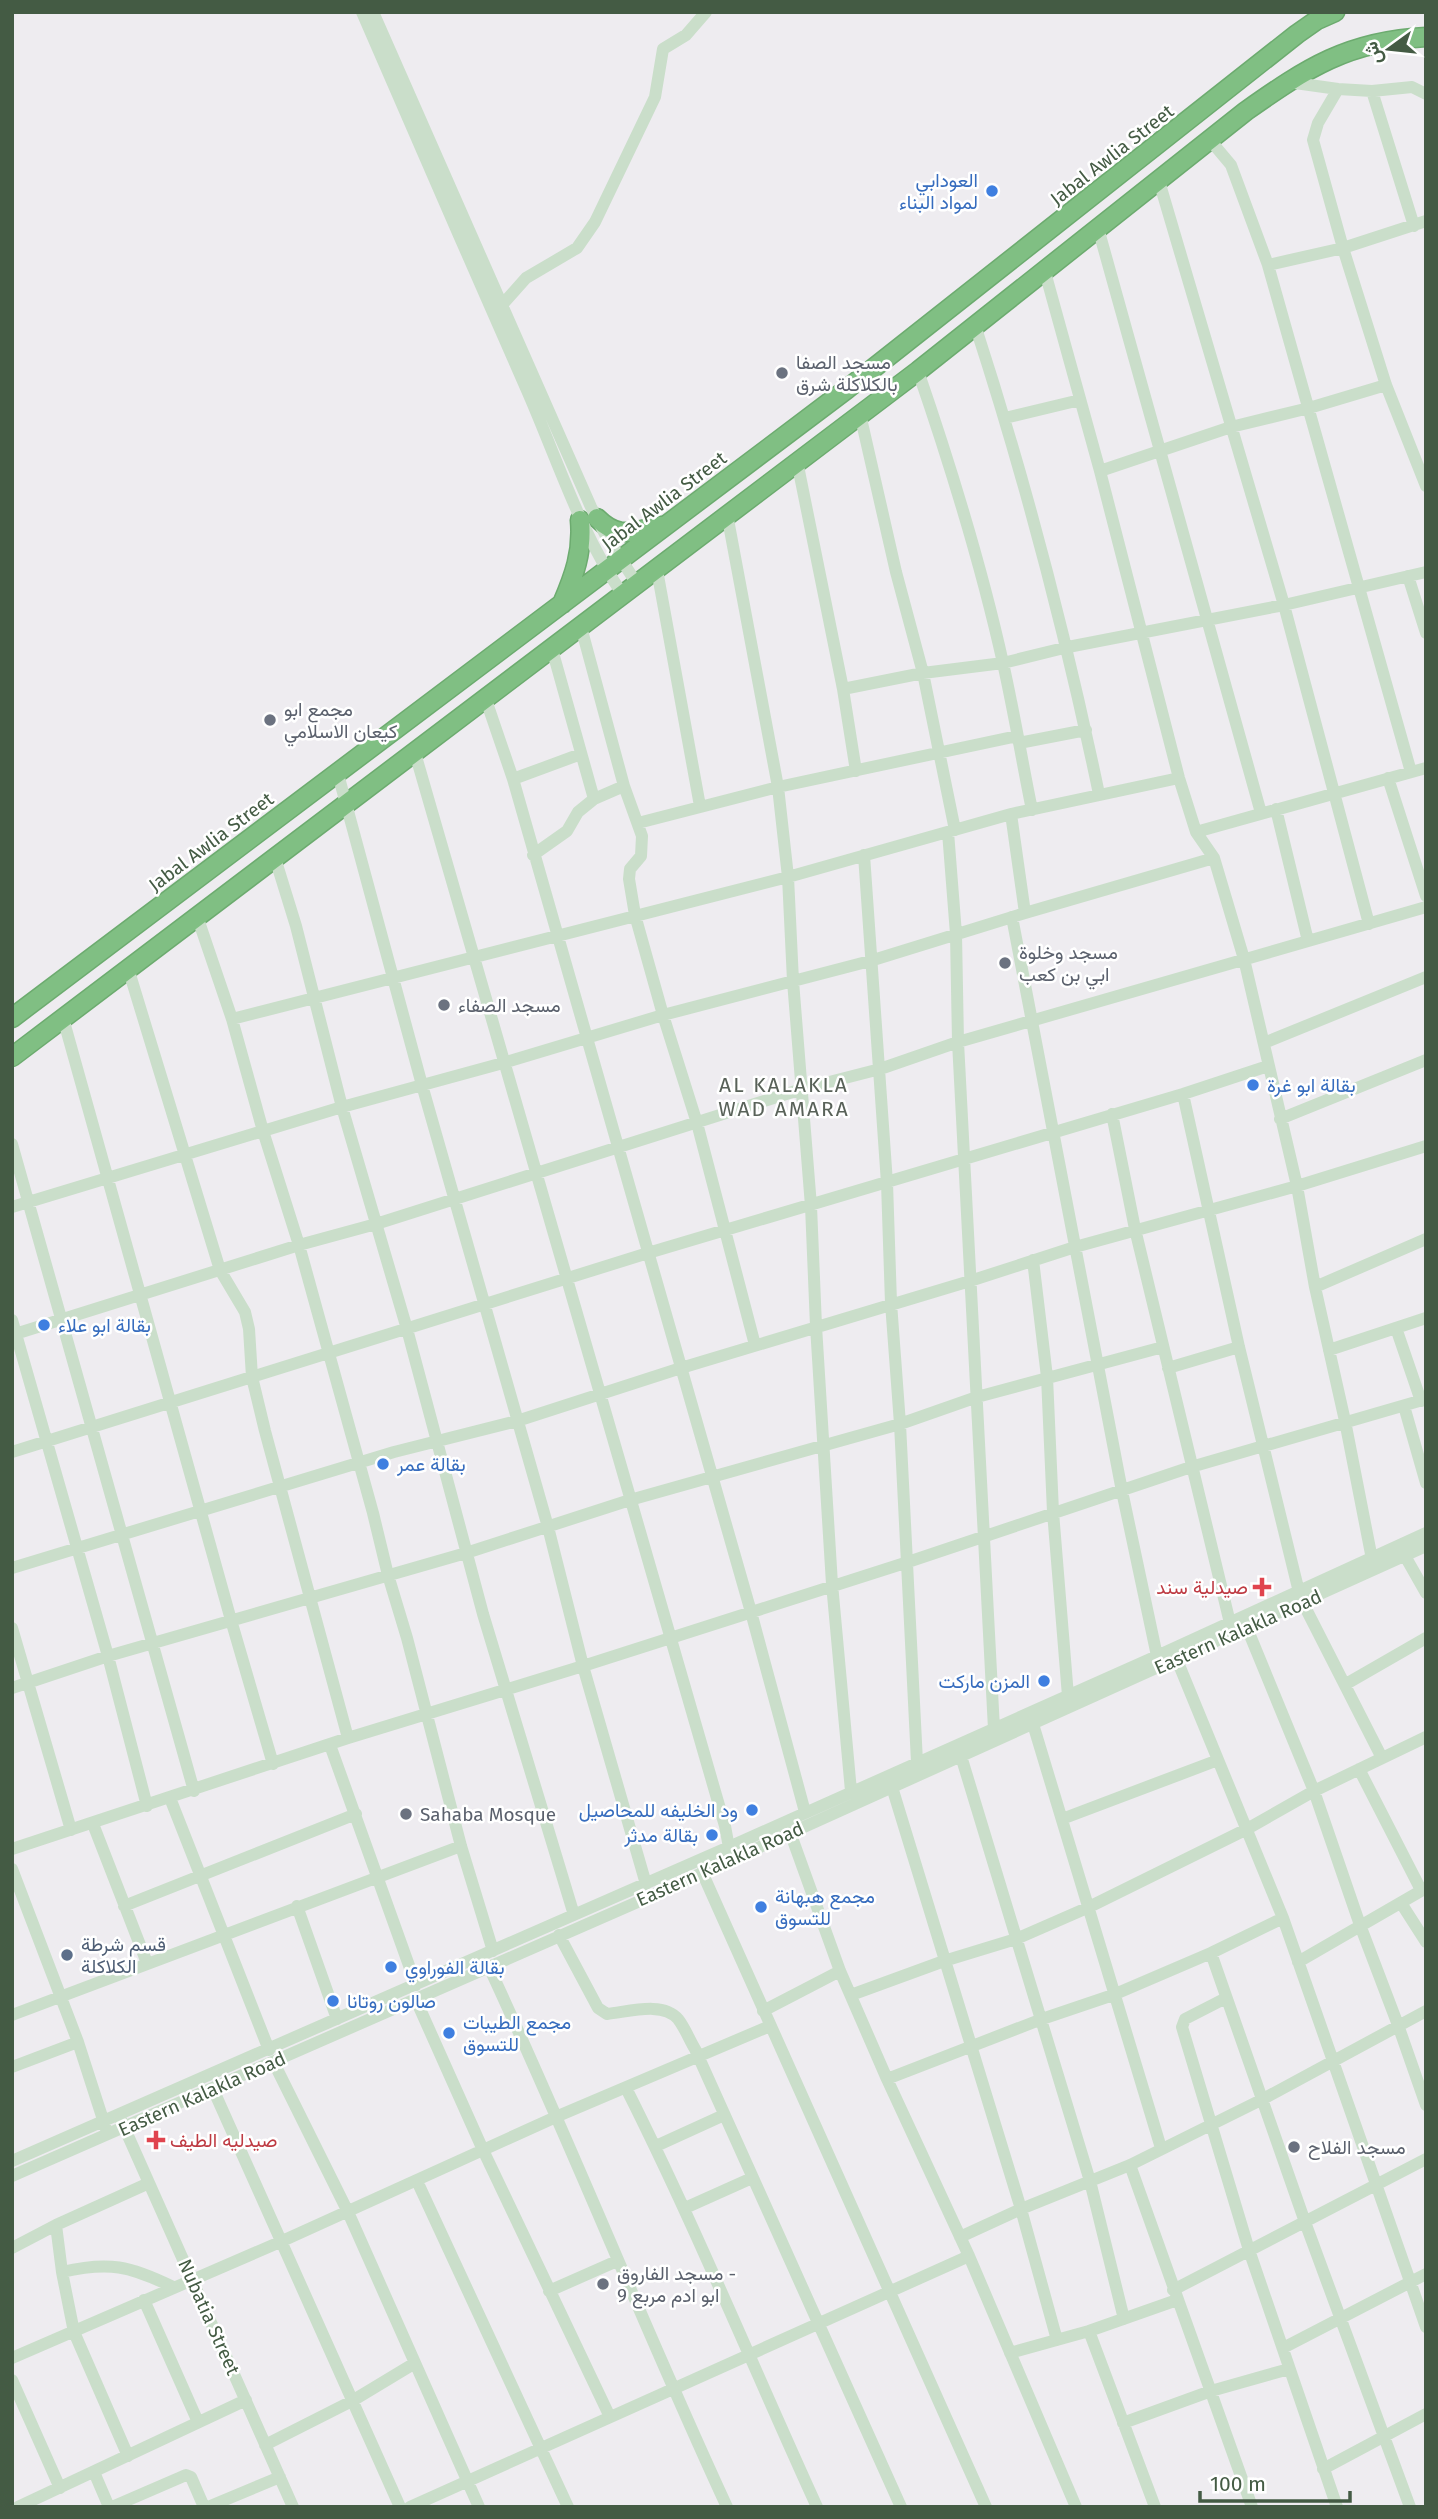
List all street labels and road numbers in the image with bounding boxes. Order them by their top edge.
street label: Jabal Awlia Street [1046,100,1178,210]
street label: Jabal Awlia Street [597,447,731,555]
street label: Jabal Awlia Street [144,788,278,896]
street label: Eastern Kalakla Road [1151,1585,1325,1679]
street label: Eastern Kalakla Road [633,1817,807,1911]
street label: Eastern Kalakla Road [115,2047,289,2141]
street label: Nubatia Street [173,2255,245,2379]

